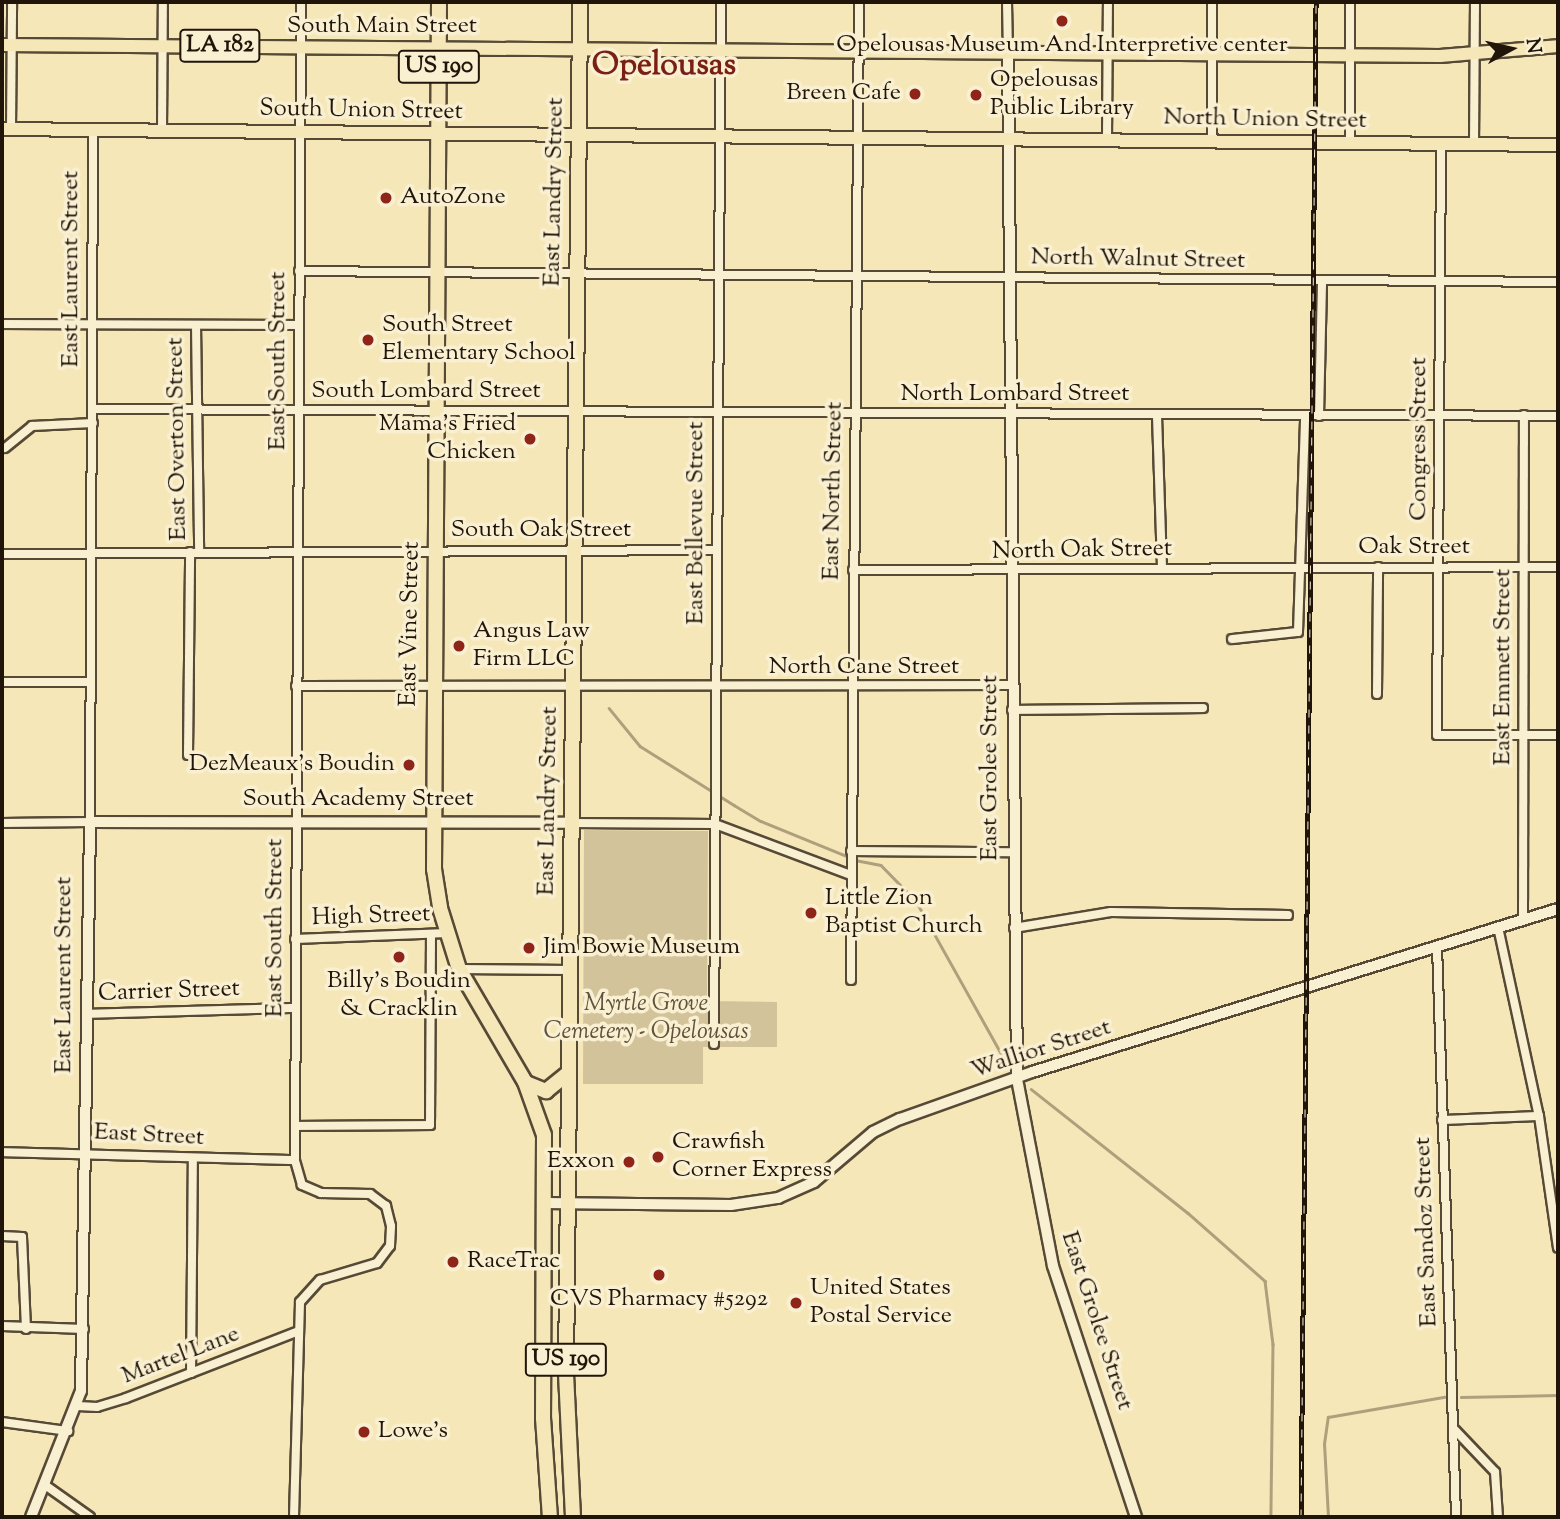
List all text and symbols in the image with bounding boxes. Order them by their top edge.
street label: South Main Street [287,13,477,41]
marker: Opelousas Museum And Interpretive center [1054,13,1070,29]
north arrow [1476,14,1546,84]
road number: LA 182 [178,26,262,66]
place label: Opelousas Museum And Interpretive center [836,32,1288,60]
text: N [1518,37,1547,55]
district label: Opelousas [592,47,736,85]
road number: US 190 [397,48,481,86]
place label: Opelousas Public Library [990,67,1134,123]
place label: Breen Cafe [786,80,901,108]
marker: Breen Cafe [907,86,923,102]
marker: Opelousas Public Library [968,87,984,103]
street label: South Union Street [259,95,463,127]
street label: East Landry Street [539,97,571,287]
street label: North Union Street [1163,104,1367,136]
street label: East Laurent Street [58,171,86,367]
place label: AutoZone [400,184,506,212]
marker: AutoZone [378,190,394,206]
street label: North Walnut Street [1031,244,1245,276]
street label: East South Street [265,272,293,450]
place label: South Street Elementary School [382,312,576,368]
marker: South Street Elementary School [360,332,376,348]
street label: East Overton Street [162,337,194,541]
street label: Congress Street [1406,357,1434,521]
street label: South Lombard Street [311,378,541,406]
street label: North Lombard Street [900,381,1130,409]
street label: East North Street [818,401,850,581]
place label: Mama's Fried Chicken [379,411,516,467]
street label: East Bellevue Street [683,421,711,625]
marker: Mama's Fried Chicken [522,431,538,447]
street label: South Oak Street [451,517,631,545]
street label: Oak Street [1358,534,1470,562]
street label: North Oak Street [992,535,1172,567]
street label: East Vine Street [395,541,427,707]
street label: East Emmett Street [1490,569,1518,765]
place label: Angus Law Firm LLC [473,618,590,674]
marker: Angus Law Firm LLC [451,638,467,654]
street label: North Cane Street [769,654,959,682]
street label: East Grolee Street [977,675,1005,861]
street label: East Landry Street [533,706,565,896]
place label: DezMeaux's Boudin [189,751,395,779]
marker: DezMeaux's Boudin [401,757,417,773]
street label: South Academy Street [242,786,474,814]
street label: East South Street [262,839,290,1017]
street label: East Laurent Street [51,877,79,1073]
place label: Little Zion Baptist Church [825,885,983,941]
street label: High Street [311,901,431,933]
marker: Little Zion Baptist Church [803,905,819,921]
place label: Jim Bowie Museum [543,934,740,962]
marker: Jim Bowie Museum [521,940,537,956]
marker: Billy's Boudin & Cracklin [391,949,407,965]
place label: Billy's Boudin & Cracklin [327,968,471,1024]
street label: Carrier Street [98,975,240,1009]
park label: Myrtle Grove Cemetery - Opelousas [544,991,748,1047]
street label: Wallior Street [967,1014,1115,1086]
street label: East Street [93,1119,205,1153]
place label: Crawfish Corner Express [672,1129,832,1185]
street label: East Sandoz Street [1409,1136,1445,1328]
place label: Exxon [547,1148,615,1176]
marker: Crawfish Corner Express [650,1149,666,1165]
marker: Exxon [621,1154,637,1170]
street label: East Grolee Street [1054,1228,1138,1414]
place label: RaceTrac [467,1248,560,1276]
marker: RaceTrac [445,1254,461,1270]
marker: CVS Pharmacy #5292 [651,1267,667,1283]
place label: United States Postal Service [810,1275,952,1331]
place label: CVS Pharmacy #5292 [550,1286,768,1314]
marker: United States Postal Service [788,1295,804,1311]
street label: Martel Lane [118,1320,244,1392]
road number: US 190 [524,1340,608,1380]
place label: Lowe's [378,1418,448,1446]
marker: Lowe's [356,1424,372,1440]

